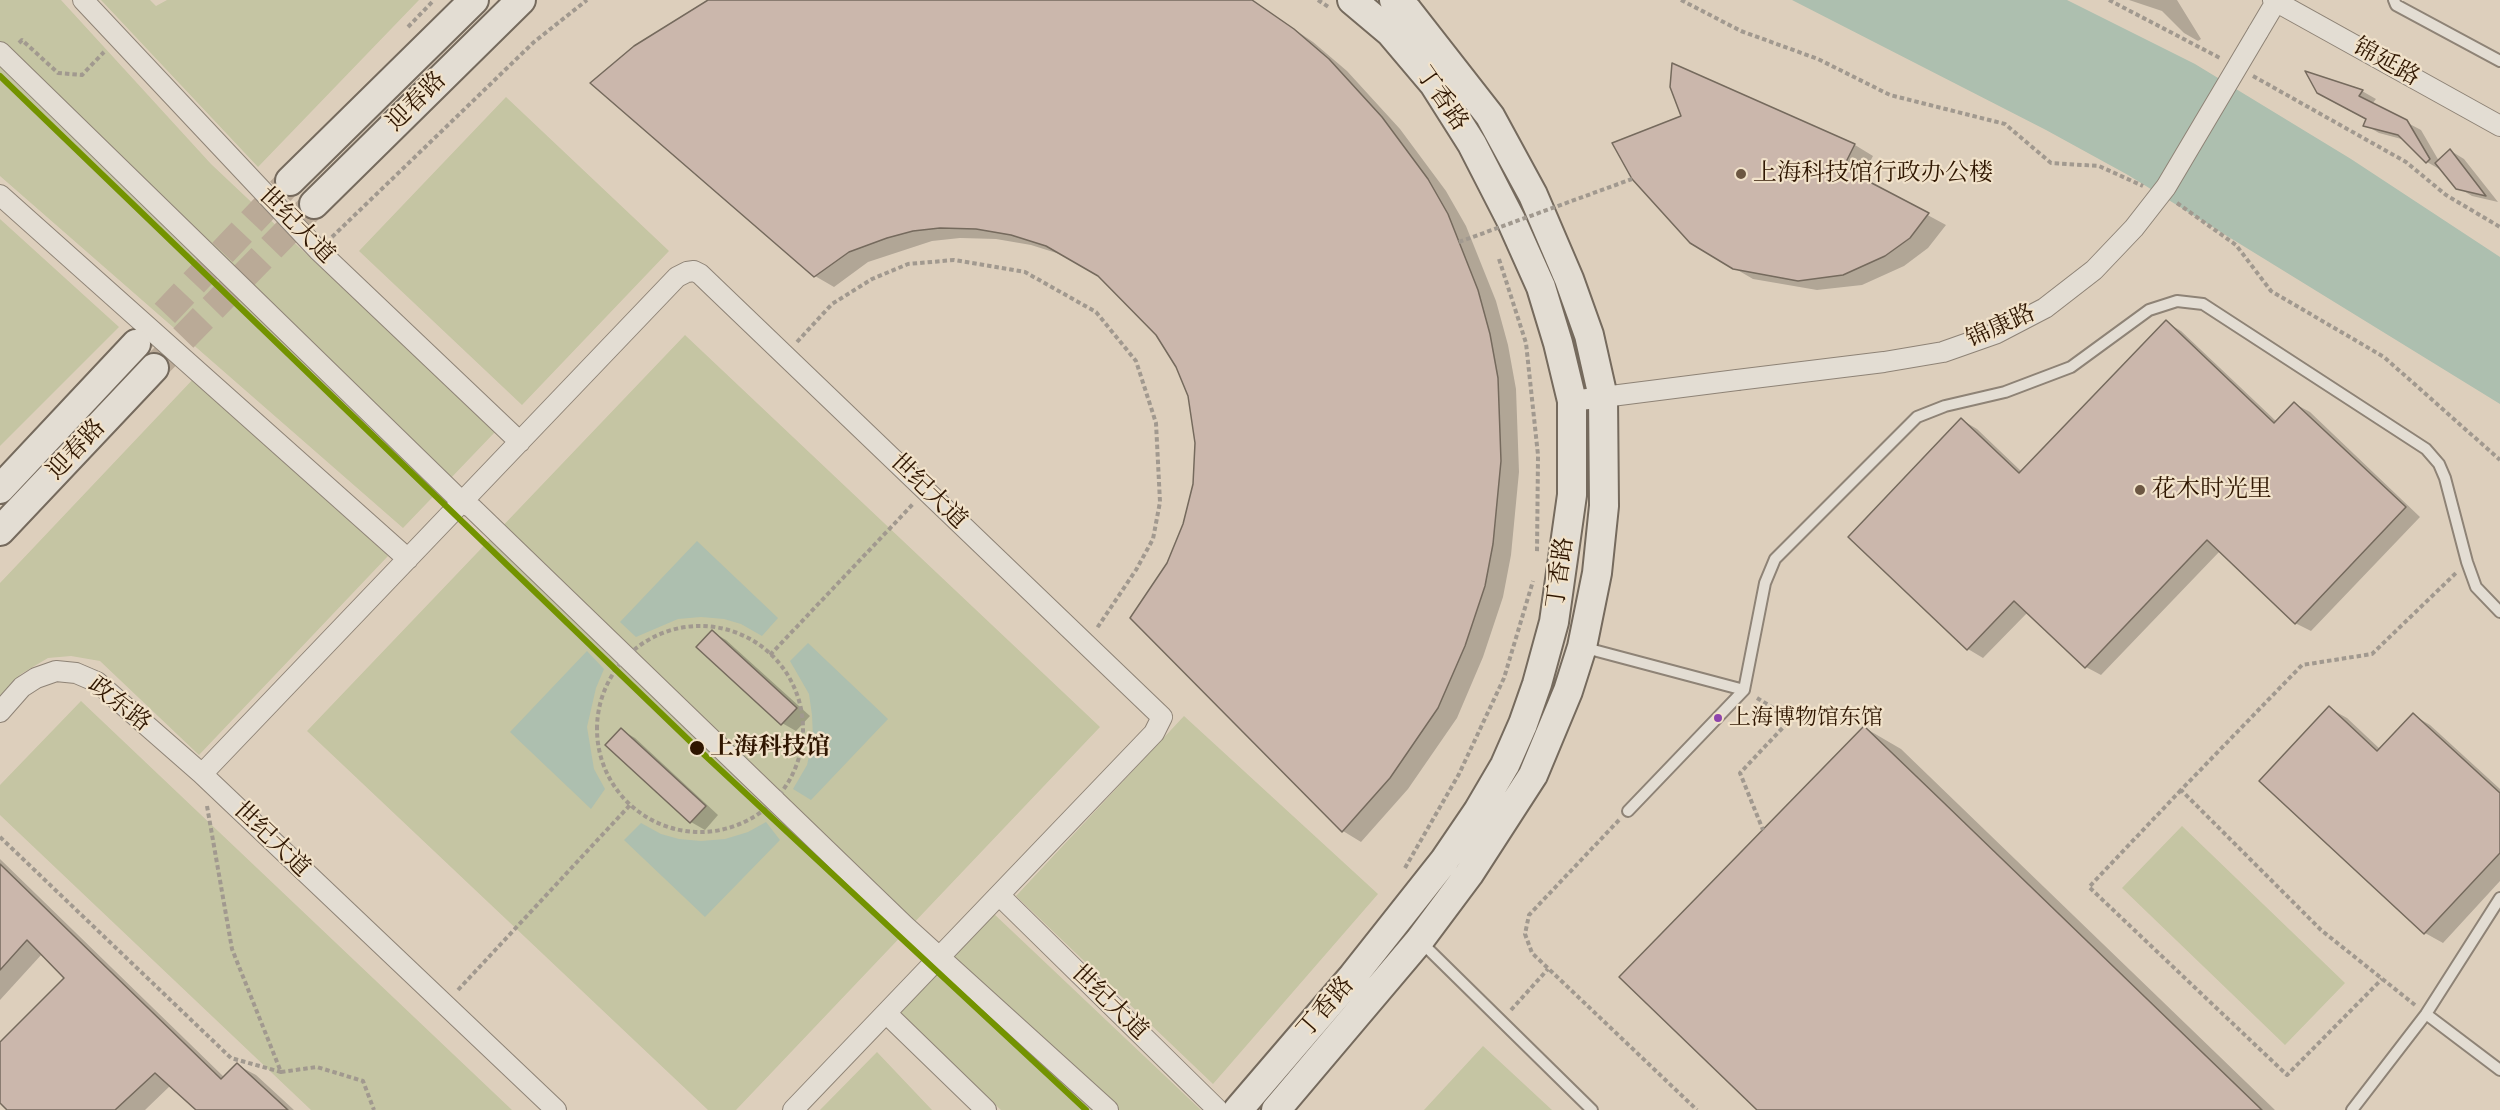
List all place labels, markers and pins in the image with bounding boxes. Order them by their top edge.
place label: 上海科技馆行政办公楼 [1753,160,1993,188]
marker: 上海科技馆行政办公楼 [1734,167,1748,181]
place label: 花木时光里 [2152,476,2272,504]
marker: 花木时光里 [2133,483,2147,497]
place label: 上海博物馆东馆 [1729,705,1883,731]
marker: 上海博物馆东馆 [1712,712,1724,724]
place label: 上海科技馆 [710,734,830,762]
marker: 上海科技馆 [688,739,706,757]

